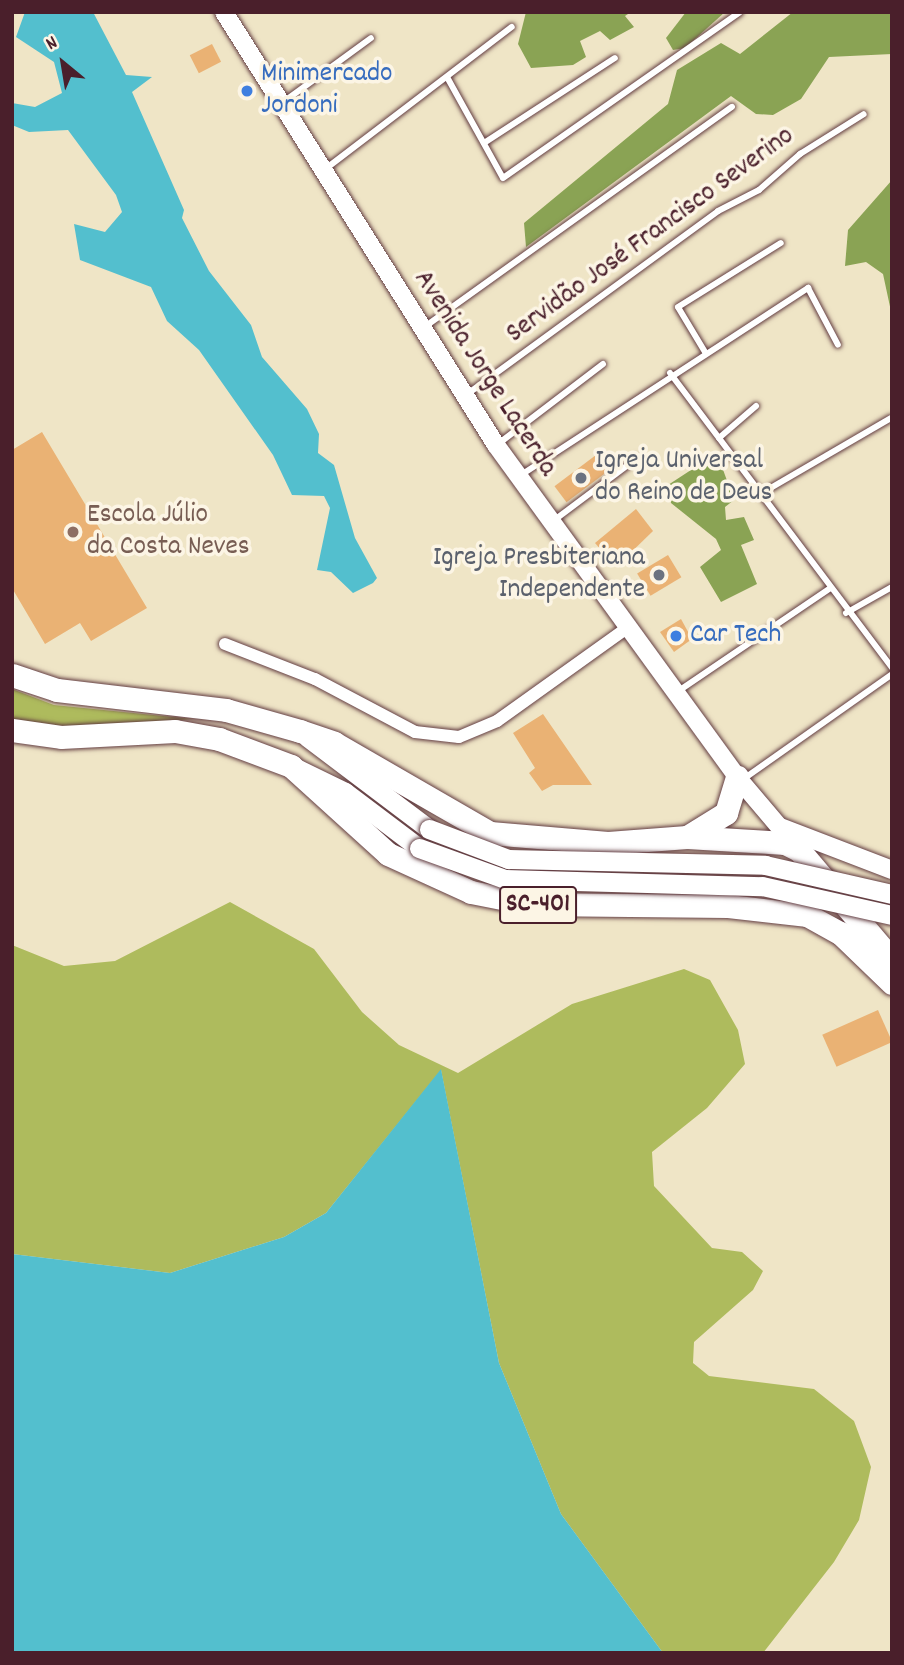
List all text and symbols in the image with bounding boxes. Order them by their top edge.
north arrow [28,28,98,98]
text: N [41,30,63,58]
place label: Minimercado Jordoni [261,58,393,124]
marker: Minimercado Jordoni [239,83,255,99]
street label: Servidão José Francisco Severino [501,120,801,352]
street label: Avenida Jorge Lacerda [405,265,563,483]
place label: Igreja Universal do Reino de Deus [595,445,772,511]
marker: Igreja Universal do Reino de Deus [573,470,589,486]
place label: Escola Júlio da Costa Neves [87,499,250,565]
marker: Escola Júlio da Costa Neves [65,524,81,540]
place label: Igreja Presbiteriana Independente [433,542,645,608]
marker: Igreja Presbiteriana Independente [651,567,667,583]
place label: Car Tech [690,619,781,653]
marker: Car Tech [668,628,684,644]
road number: SC-401 [498,882,578,928]

